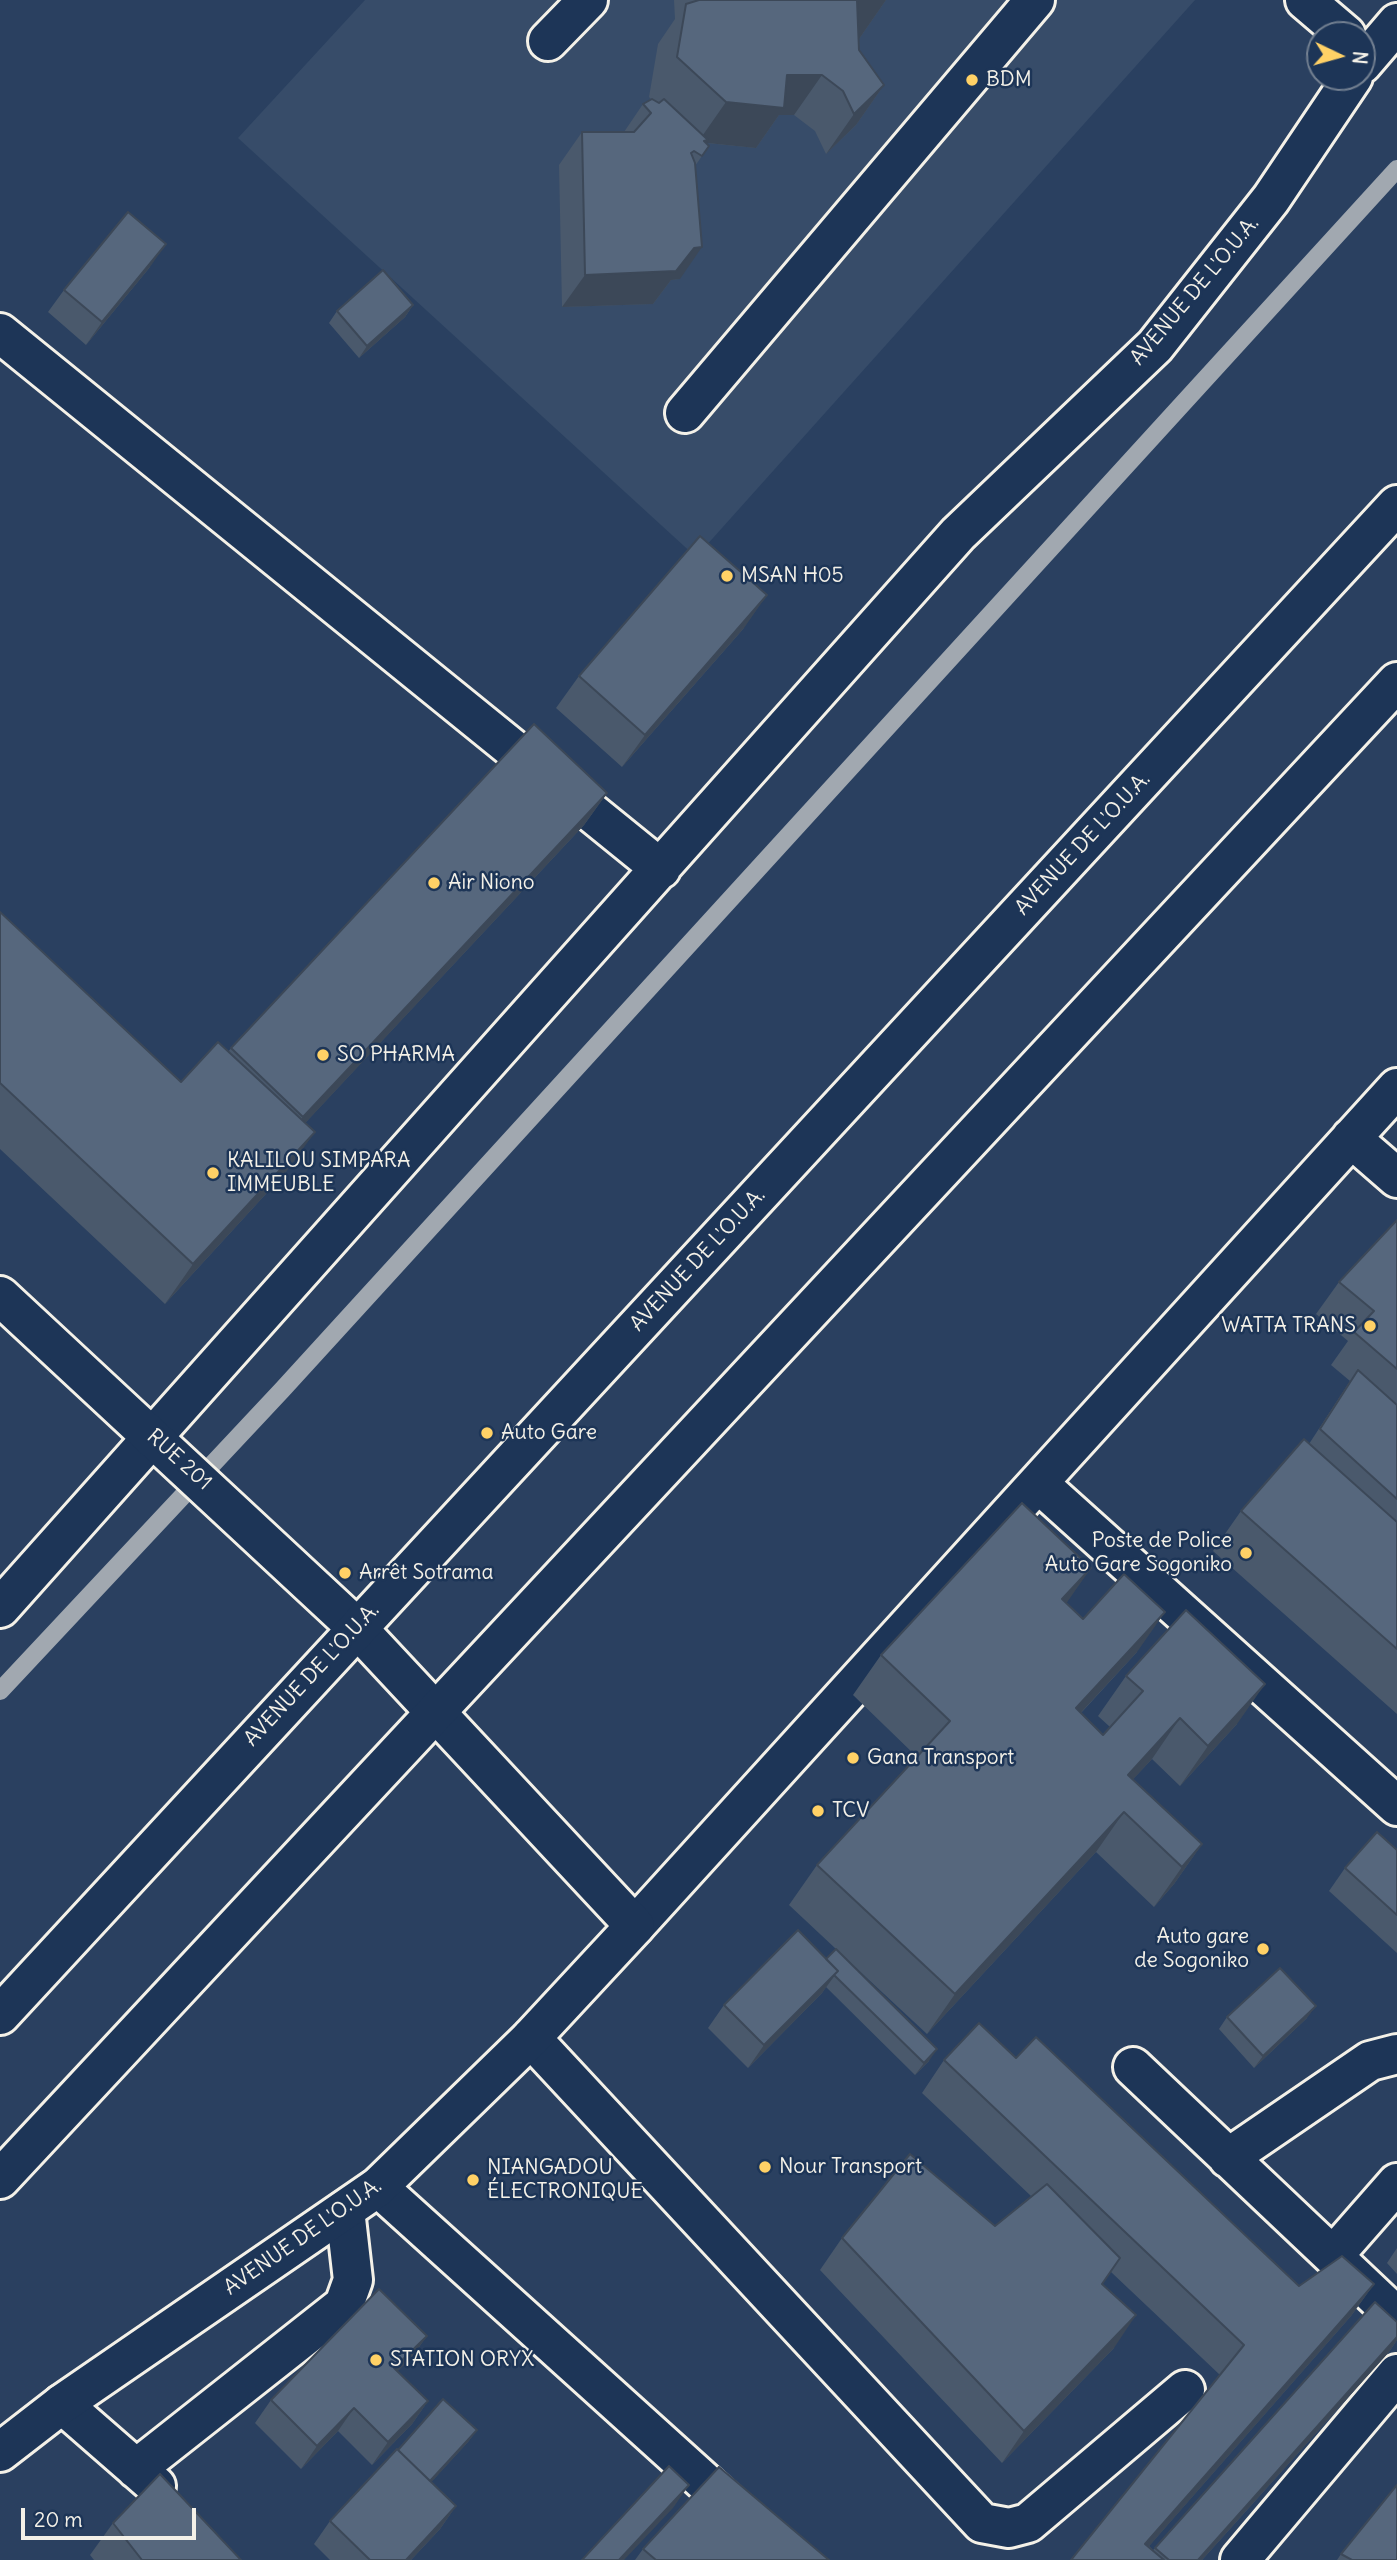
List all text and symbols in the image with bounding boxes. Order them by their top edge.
north arrow [1306,21,1376,91]
text: N [1347,50,1372,65]
place label: BDM [986,67,1032,93]
marker: BDM [964,72,980,88]
street label: AVENUE DE L'O.U.A. [1125,211,1265,371]
place label: MSAN H05 [741,563,844,589]
marker: MSAN H05 [719,568,735,584]
street label: AVENUE DE L'O.U.A. [1010,767,1156,921]
place label: Air Niono [448,870,535,896]
marker: Air Niono [426,875,442,891]
place label: SO PHARMA [337,1042,455,1068]
marker: SO PHARMA [315,1047,331,1063]
place label: KALILOU SIMPARA IMMEUBLE [227,1148,410,1198]
marker: KALILOU SIMPARA IMMEUBLE [205,1165,221,1181]
street label: AVENUE DE L'O.U.A. [625,1183,771,1337]
place label: WATTA TRANS [1221,1313,1356,1339]
marker: WATTA TRANS [1362,1318,1378,1334]
place label: Auto Gare [501,1420,597,1446]
street label: RUE 201 [141,1424,217,1496]
marker: Auto Gare [479,1425,495,1441]
place label: Poste de Police Auto Gare Sogoniko [1045,1528,1232,1578]
marker: Poste de Police Auto Gare Sogoniko [1238,1545,1254,1561]
place label: Arrêt Sotrama [359,1560,494,1586]
marker: Arrêt Sotrama [337,1565,353,1581]
street label: AVENUE DE L'O.U.A. [239,1598,385,1752]
place label: Gana Transport [867,1745,1014,1771]
marker: Gana Transport [845,1750,861,1766]
place label: TCV [832,1798,869,1824]
marker: TCV [810,1803,826,1819]
place label: Auto gare de Sogoniko [1134,1924,1249,1974]
marker: Auto gare de Sogoniko [1255,1941,1271,1957]
place label: Nour Transport [779,2154,922,2180]
place label: NIANGADOU ÉLECTRONIQUE [487,2155,643,2205]
marker: Nour Transport [757,2159,773,2175]
marker: NIANGADOU ÉLECTRONIQUE [465,2172,481,2188]
street label: AVENUE DE L'O.U.A. [219,2173,387,2301]
place label: STATION ORYX [390,2347,534,2373]
marker: STATION ORYX [368,2352,384,2368]
scale bar [24,2494,200,2538]
text: 20 m [34,2506,83,2533]

